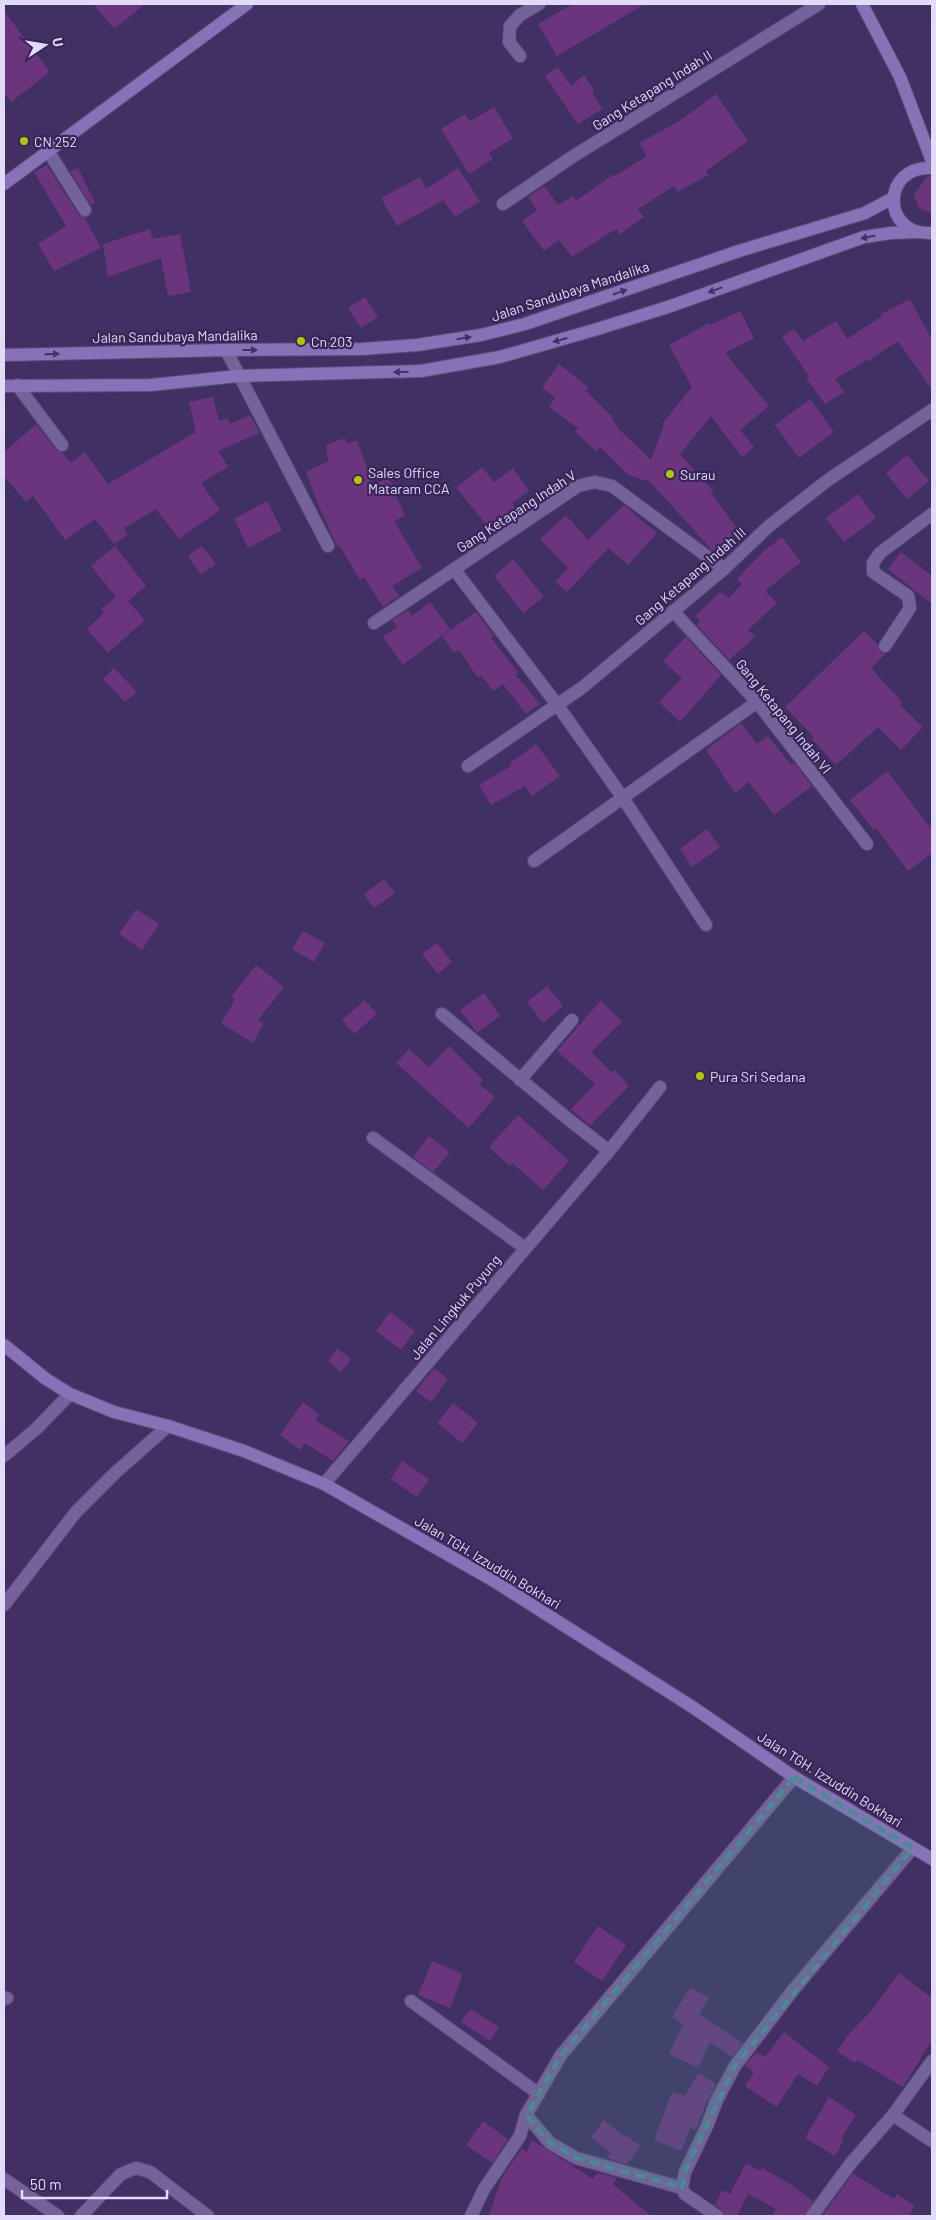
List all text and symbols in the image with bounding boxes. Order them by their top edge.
north arrow [20,20,70,70]
text: U [49,36,67,48]
street label: Gang Ketapang Indah II [589,46,715,134]
place label: CN 252 [34,133,77,150]
marker: CN 252 [18,135,30,147]
one-way arrow [861,233,876,241]
street label: Jalan Sandubaya Mandalika [489,257,651,325]
one-way arrow [707,287,722,295]
one-way arrow [612,288,627,295]
street label: Jalan Sandubaya Mandalika [92,326,258,346]
place label: Cn 203 [311,333,352,350]
one-way arrow [457,333,473,341]
marker: Cn 203 [295,335,307,347]
one-way arrow [553,336,568,344]
one-way arrow [242,346,258,354]
one-way arrow [45,350,61,358]
one-way arrow [393,368,409,376]
place label: Sales Office Mataram CCA [368,464,450,497]
street label: Gang Ketapang Indah V [453,466,579,556]
place label: Surau [680,466,715,483]
marker: Surau [664,468,676,480]
marker: Sales Office Mataram CCA [352,474,364,486]
street label: Gang Ketapang Indah III [631,523,749,629]
street label: Gang Ketapang Indah VI [733,655,835,777]
place label: Pura Sri Sedana [710,1068,806,1085]
marker: Pura Sri Sedana [694,1070,706,1082]
street label: Jalan Lingkuk Puyung [406,1251,504,1363]
street label: Jalan TGH. Izzuddin Bokhari [412,1512,564,1612]
street label: Jalan TGH. Izzuddin Bokhari [755,1727,905,1831]
scale bar [22,2168,168,2200]
text: 50 m [30,2175,62,2193]

